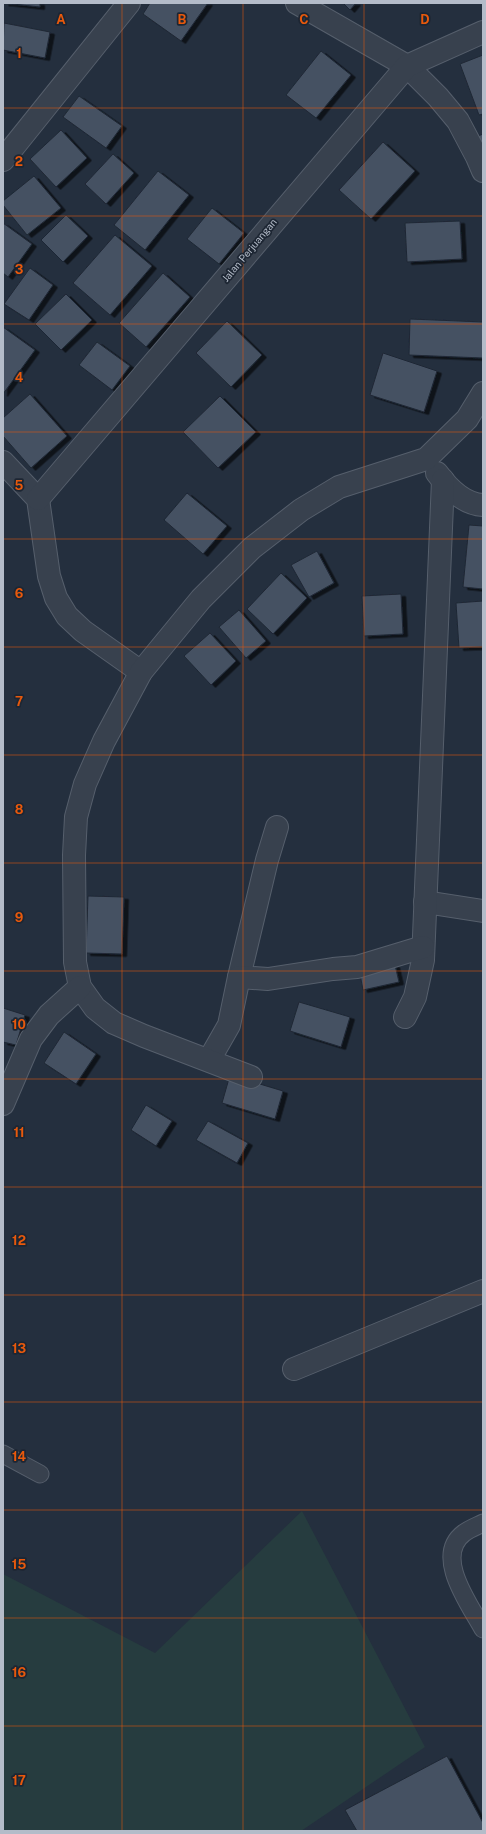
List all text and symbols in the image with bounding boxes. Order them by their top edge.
text: A [56,12,66,27]
text: B [178,12,187,27]
text: C [299,12,309,27]
text: D [420,12,430,27]
text: 1 [16,46,22,61]
text: 2 [15,154,23,169]
street label: Jalan Perjuangan [219,216,279,284]
text: 3 [15,262,24,277]
text: 4 [15,370,24,385]
text: 5 [15,478,24,493]
text: 6 [15,586,24,601]
text: 7 [15,694,23,709]
text: 8 [15,802,24,817]
text: 9 [15,910,23,925]
text: 10 [12,1017,26,1032]
text: 11 [13,1125,25,1140]
text: 12 [12,1233,26,1248]
text: 13 [12,1341,26,1356]
text: 14 [12,1449,27,1464]
text: 15 [12,1557,26,1572]
text: 16 [12,1665,26,1680]
text: 17 [12,1773,26,1788]

